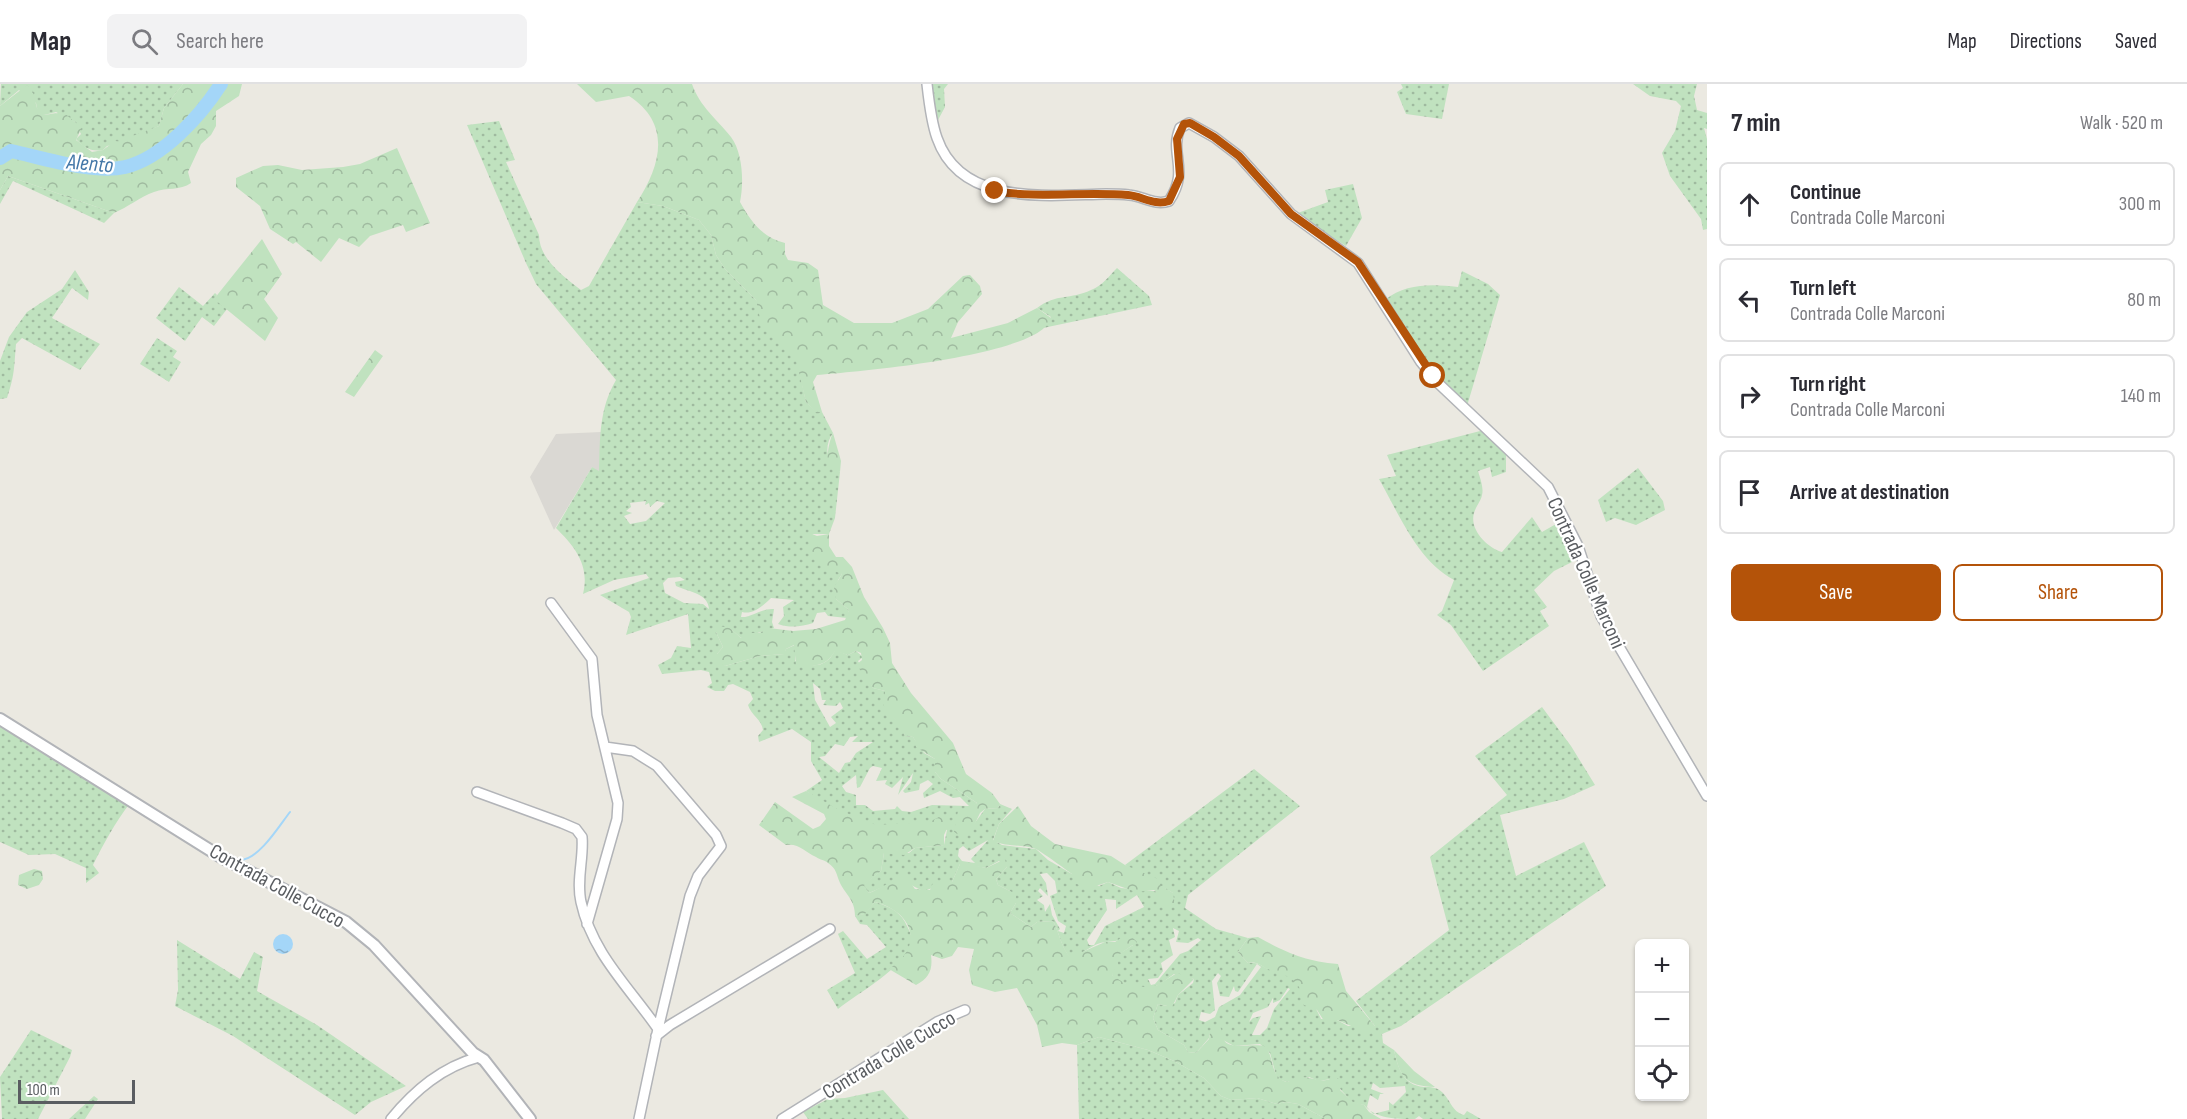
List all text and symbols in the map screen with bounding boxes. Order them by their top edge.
search box [107,14,527,68]
text: Map [30,25,71,58]
icon: search [128,25,161,58]
text: Search here [176,28,264,55]
text: Map [1947,29,1977,54]
text: Directions [2010,29,2082,54]
text: Saved [2115,29,2157,54]
text: 7 min [1731,108,1780,139]
text: Walk · 520 m [2080,111,2163,135]
water label: Alento [65,148,115,179]
route end [981,177,1007,203]
text: Continue [1790,179,1861,206]
icon: ahead [1733,188,1766,221]
text: 300 m [2119,192,2161,216]
text: Contrada Colle Marconi [1790,206,1945,230]
text: Turn left [1790,275,1856,302]
icon: left [1733,284,1766,317]
text: 80 m [2127,288,2161,312]
text: Contrada Colle Marconi [1790,302,1945,326]
route start [1419,362,1445,388]
text: Turn right [1790,371,1866,398]
icon: right [1733,380,1766,413]
text: 140 m [2121,384,2161,408]
text: Contrada Colle Marconi [1790,398,1945,422]
icon: arrive [1733,476,1766,509]
text: Arrive at destination [1790,479,1949,506]
street label: Contrada Colle Marconi [1541,494,1631,652]
button: Save [1731,564,1941,621]
button: Share [1953,564,2163,621]
street label: Contrada Colle Cucco [205,839,349,933]
map controls [1635,939,1689,1101]
button: + [1635,939,1689,993]
button: − [1635,993,1689,1047]
street label: Contrada Colle Cucco [818,1005,960,1105]
button: locate [1635,1047,1689,1101]
scale bar [18,1077,135,1104]
text: 100 m [27,1081,60,1100]

